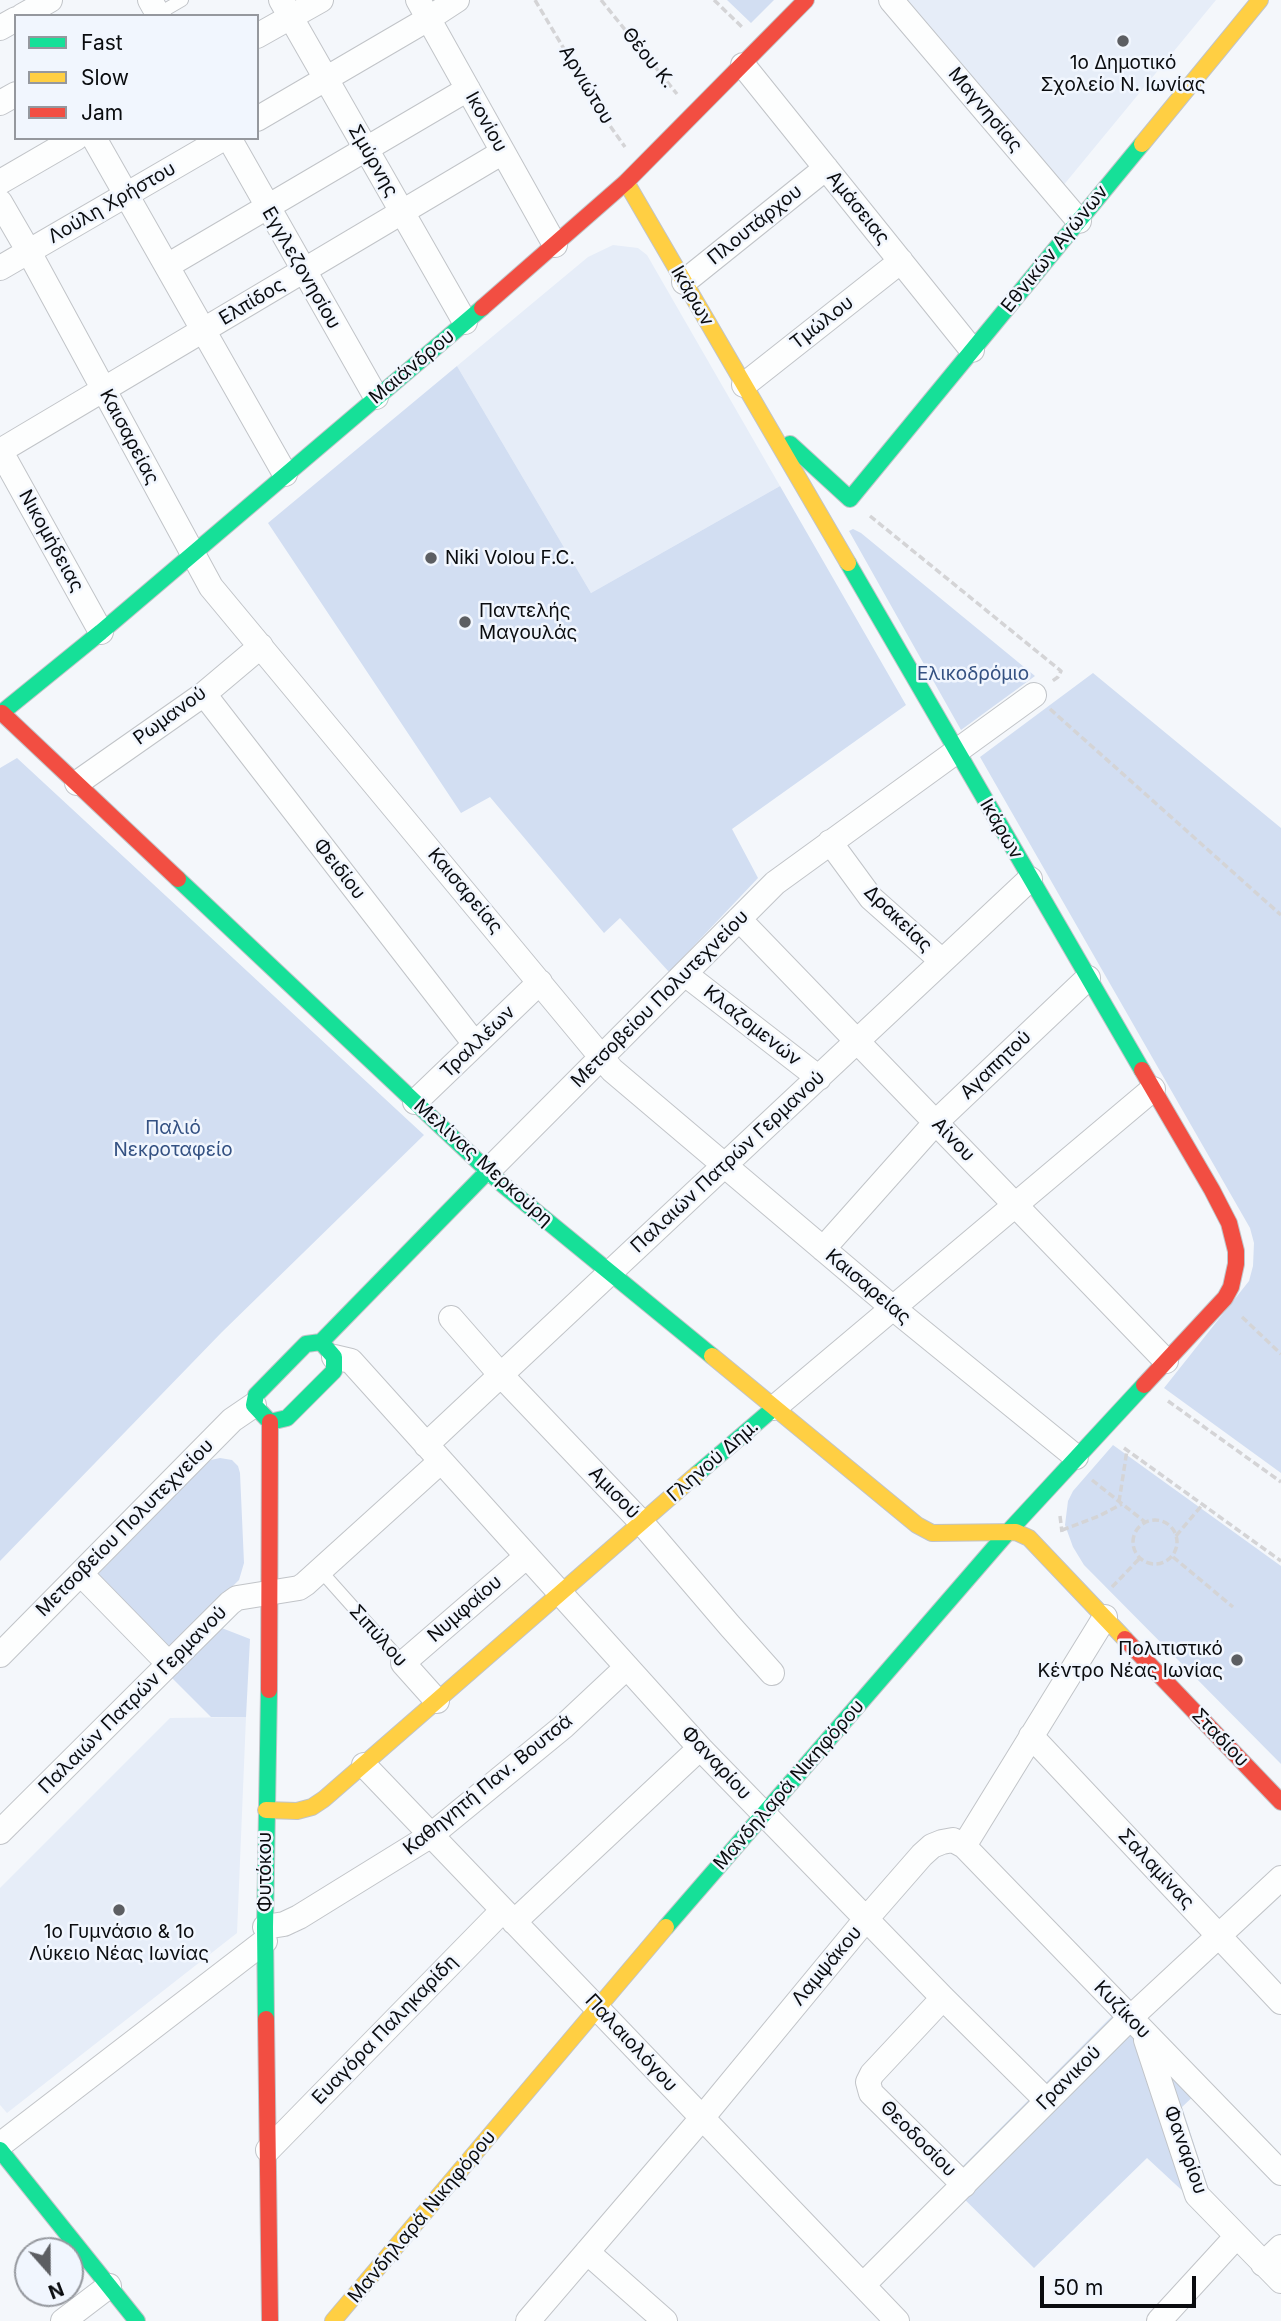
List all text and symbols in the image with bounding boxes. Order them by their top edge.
legend [14,14,259,140]
street label: Θέου Κ. [617,23,679,93]
text: Fast [81,30,123,55]
marker: 1ο Δημοτικό Σχολείο Ν. Ιωνίας [1115,33,1131,49]
street label: Αρνιώτου [554,42,618,128]
place label: 1ο Δημοτικό Σχολείο Ν. Ιωνίας [1041,52,1205,96]
street label: Μαγνησίας [943,63,1027,157]
text: Slow [81,65,129,90]
street label: Ικονίου [460,88,512,156]
text: Jam [81,100,123,125]
street label: Σμύρνης [343,121,403,201]
street label: Λούλη Χρήστου [44,157,180,249]
street label: Αμάσειας [822,167,894,249]
street label: Πλουτάρχου [703,180,807,270]
street label: Εθνικών Αγώνων [997,181,1113,317]
street label: Εγγλεζονησίου [257,203,345,333]
street label: Ικάρων [666,262,718,330]
street label: Ελπίδος [215,274,289,330]
street label: Τμώλου [786,291,858,355]
street label: Μαιάνδρου [365,325,459,409]
street label: Καισαρείας [94,386,164,488]
street label: Νικομήδειας [14,486,88,596]
place label: Niki Volou F.C. [445,547,575,569]
marker: Niki Volou F.C. [423,550,439,566]
place label: Παντελής Μαγουλάς [479,600,577,644]
marker: Παντελής Μαγουλάς [457,614,473,630]
park label: Ελικοδρόμιο [917,663,1029,685]
street label: Ρωμανού [129,682,211,750]
street label: Ικάρων [975,795,1027,863]
street label: Φειδίου [308,834,370,904]
street label: Καισαρείας [423,844,507,938]
street label: Δρακείας [859,881,937,957]
street label: Μετσοβείου Πολυτεχνείου [567,906,753,1092]
street label: Κλαζομενών [699,981,805,1071]
street label: Τραλλέων [436,1001,520,1083]
street label: Αγαπητού [956,1026,1036,1104]
street label: Παλαιών Πατρών Γερμανού [626,1066,830,1258]
street label: Μελίνας Μερκούρη [409,1095,557,1231]
street label: Αίνου [927,1113,979,1167]
park label: Παλιό Νεκροταφείο [113,1117,233,1161]
street label: Καισαρείας [821,1245,915,1329]
street label: Γληνού Δημ. [663,1415,763,1507]
street label: Μετσοβείου Πολυτεχνείου [32,1435,218,1621]
street label: Αμισού [584,1462,644,1524]
street label: Νυμφαίου [423,1571,507,1647]
street label: Σιπύλου [344,1600,412,1672]
street label: Παλαιών Πατρών Γερμανού [34,1601,232,1799]
place label: Πολιτιστικό Κέντρο Νέας Ιωνίας [1038,1638,1223,1682]
marker: Πολιτιστικό Κέντρο Νέας Ιωνίας [1229,1652,1245,1668]
street label: Μανδηλαρά Νικηφόρου [709,1695,869,1875]
street label: Σταδίου [1187,1704,1253,1772]
street label: Καθηγητή Παν. Βουτσά [399,1710,577,1860]
street label: Φαναρίου [676,1721,756,1805]
street label: Σαλαμίνας [1113,1824,1199,1914]
street label: Φυτόκου [254,1832,276,1912]
marker: 1ο Γυμνάσιο & 1ο Λύκειο Νέας Ιωνίας [111,1902,127,1918]
place label: 1ο Γυμνάσιο & 1ο Λύκειο Νέας Ιωνίας [29,1921,209,1965]
street label: Λαμψάκου [787,1922,867,2010]
street label: Ευαγόρα Παληκαρίδη [308,1951,462,2109]
street label: Κυζίκου [1089,1976,1155,2044]
street label: Παλαιολόγου [580,1989,682,2097]
street label: Γρανικού [1032,2041,1106,2115]
street label: Θεοδοσίου [875,2096,961,2182]
street label: Φαναρίου [1159,2103,1211,2197]
street label: Μανδηλαρά Νικηφόρου [343,2126,501,2308]
north arrow [14,2237,84,2307]
scale bar [1043,2262,1199,2306]
text: 50 m [1053,2275,1103,2300]
text: N [45,2277,67,2304]

